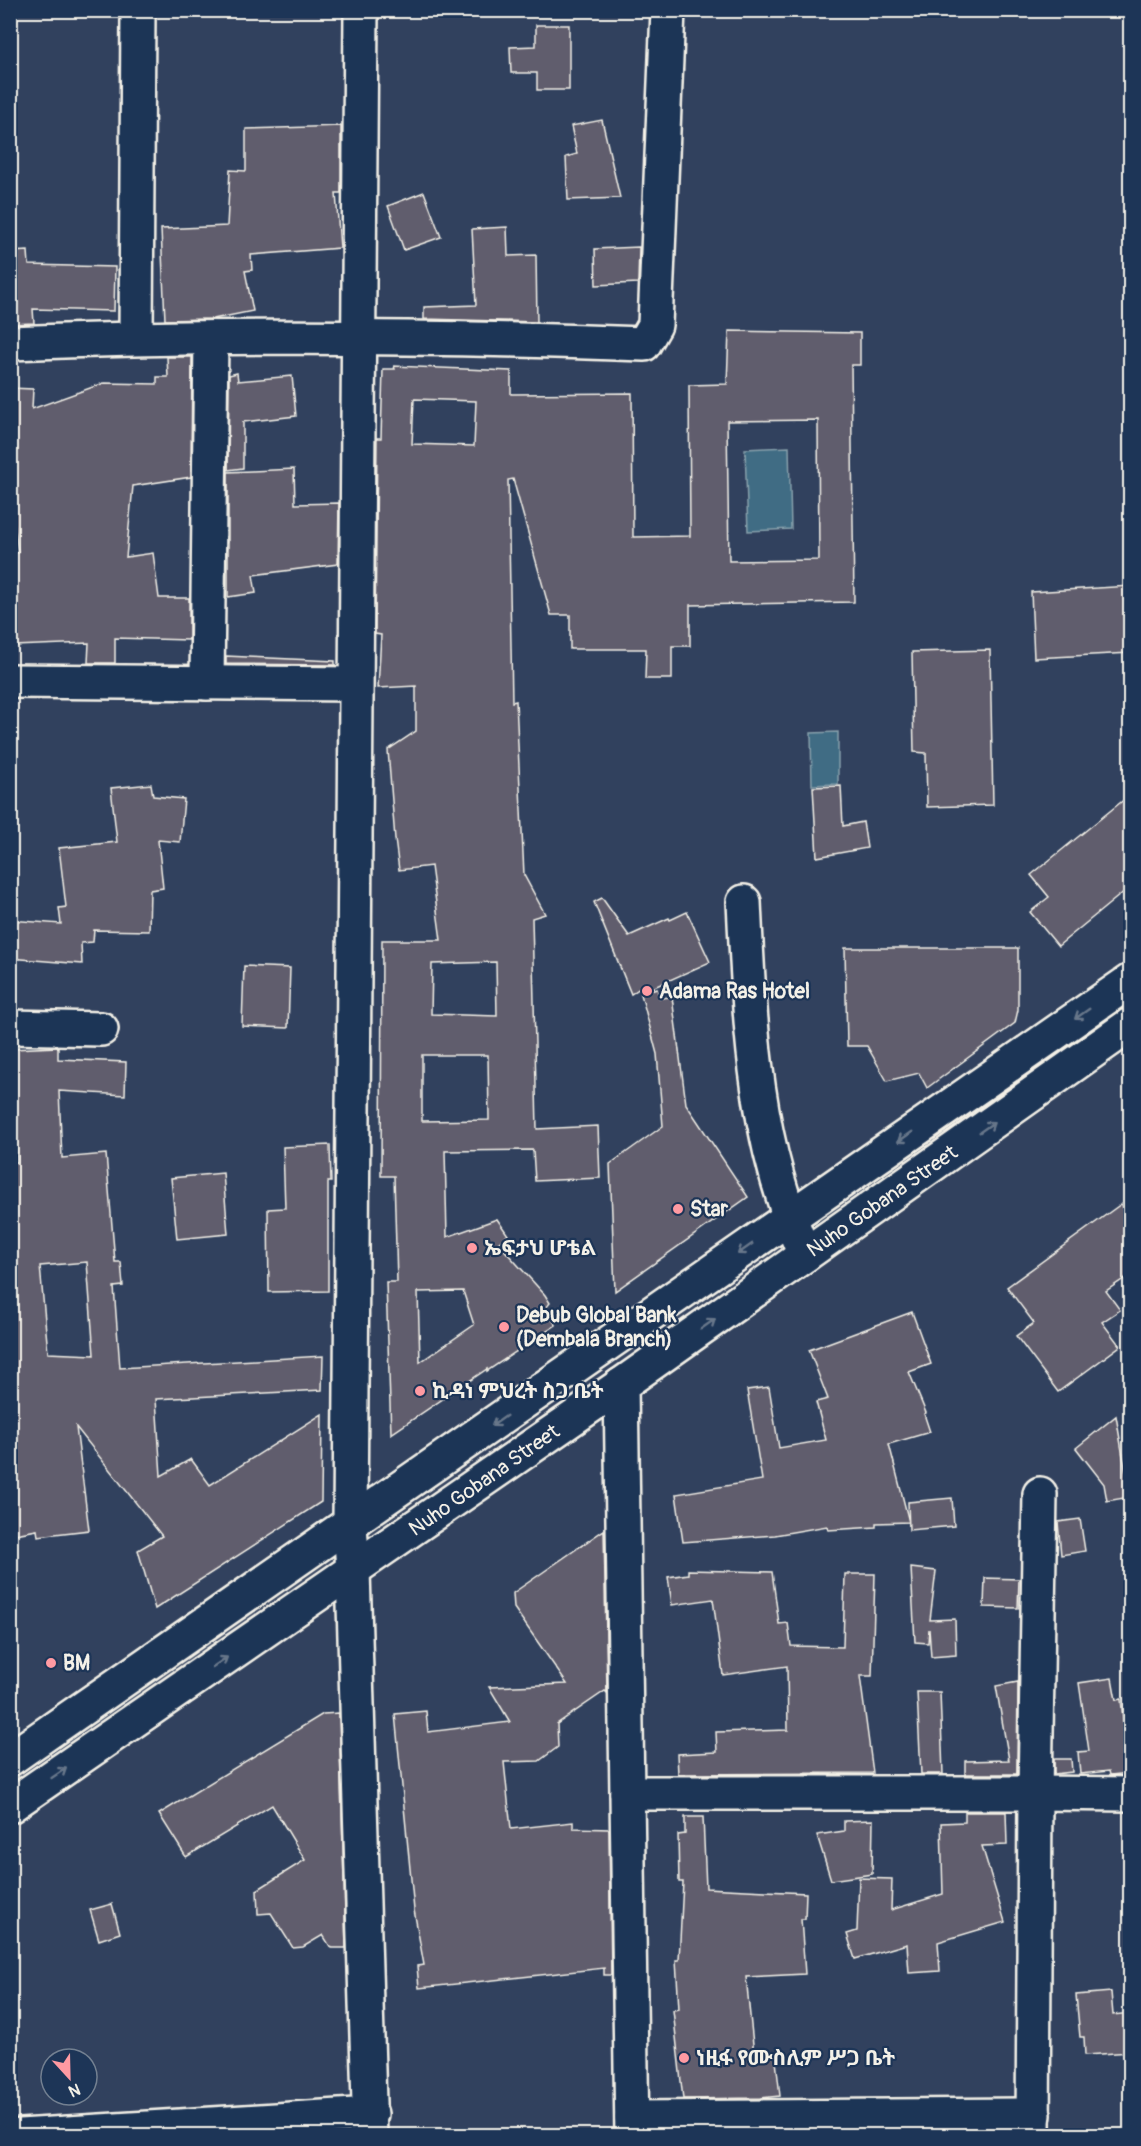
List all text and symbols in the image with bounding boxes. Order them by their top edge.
place label: Adama Ras Hotel [659,978,810,1005]
marker: Adama Ras Hotel [640,984,654,998]
one-way arrow [1075,1008,1091,1020]
one-way arrow [978,1121,995,1133]
one-way arrow [897,1131,914,1143]
street label: Nuho Gobana Street [802,1139,963,1264]
place label: Star [690,1196,728,1223]
marker: Star [671,1202,685,1216]
place label: ኤፍታህ ሆቴል [484,1235,597,1262]
marker: ኤፍታህ ሆቴል [465,1241,479,1255]
one-way arrow [737,1243,753,1255]
place label: Debub Global Bank (Dembala Branch) [516,1302,677,1353]
one-way arrow [699,1318,715,1330]
marker: Debub Global Bank (Dembala Branch) [497,1320,511,1334]
place label: ኪዳነ ምህረት ስጋ ቤት [432,1378,604,1405]
marker: ኪዳነ ምህረት ስጋ ቤት [413,1384,427,1398]
one-way arrow [491,1415,508,1427]
street label: Nuho Gobana Street [404,1418,565,1543]
place label: BM [63,1650,90,1677]
marker: BM [44,1656,58,1670]
one-way arrow [211,1656,227,1668]
one-way arrow [50,1767,66,1779]
place label: ነዚፋ የሙስሊም ሥጋ ቤት [696,2045,895,2072]
north arrow [39,2047,99,2107]
marker: ነዚፋ የሙስሊም ሥጋ ቤት [677,2051,691,2065]
text: N [65,2079,83,2101]

